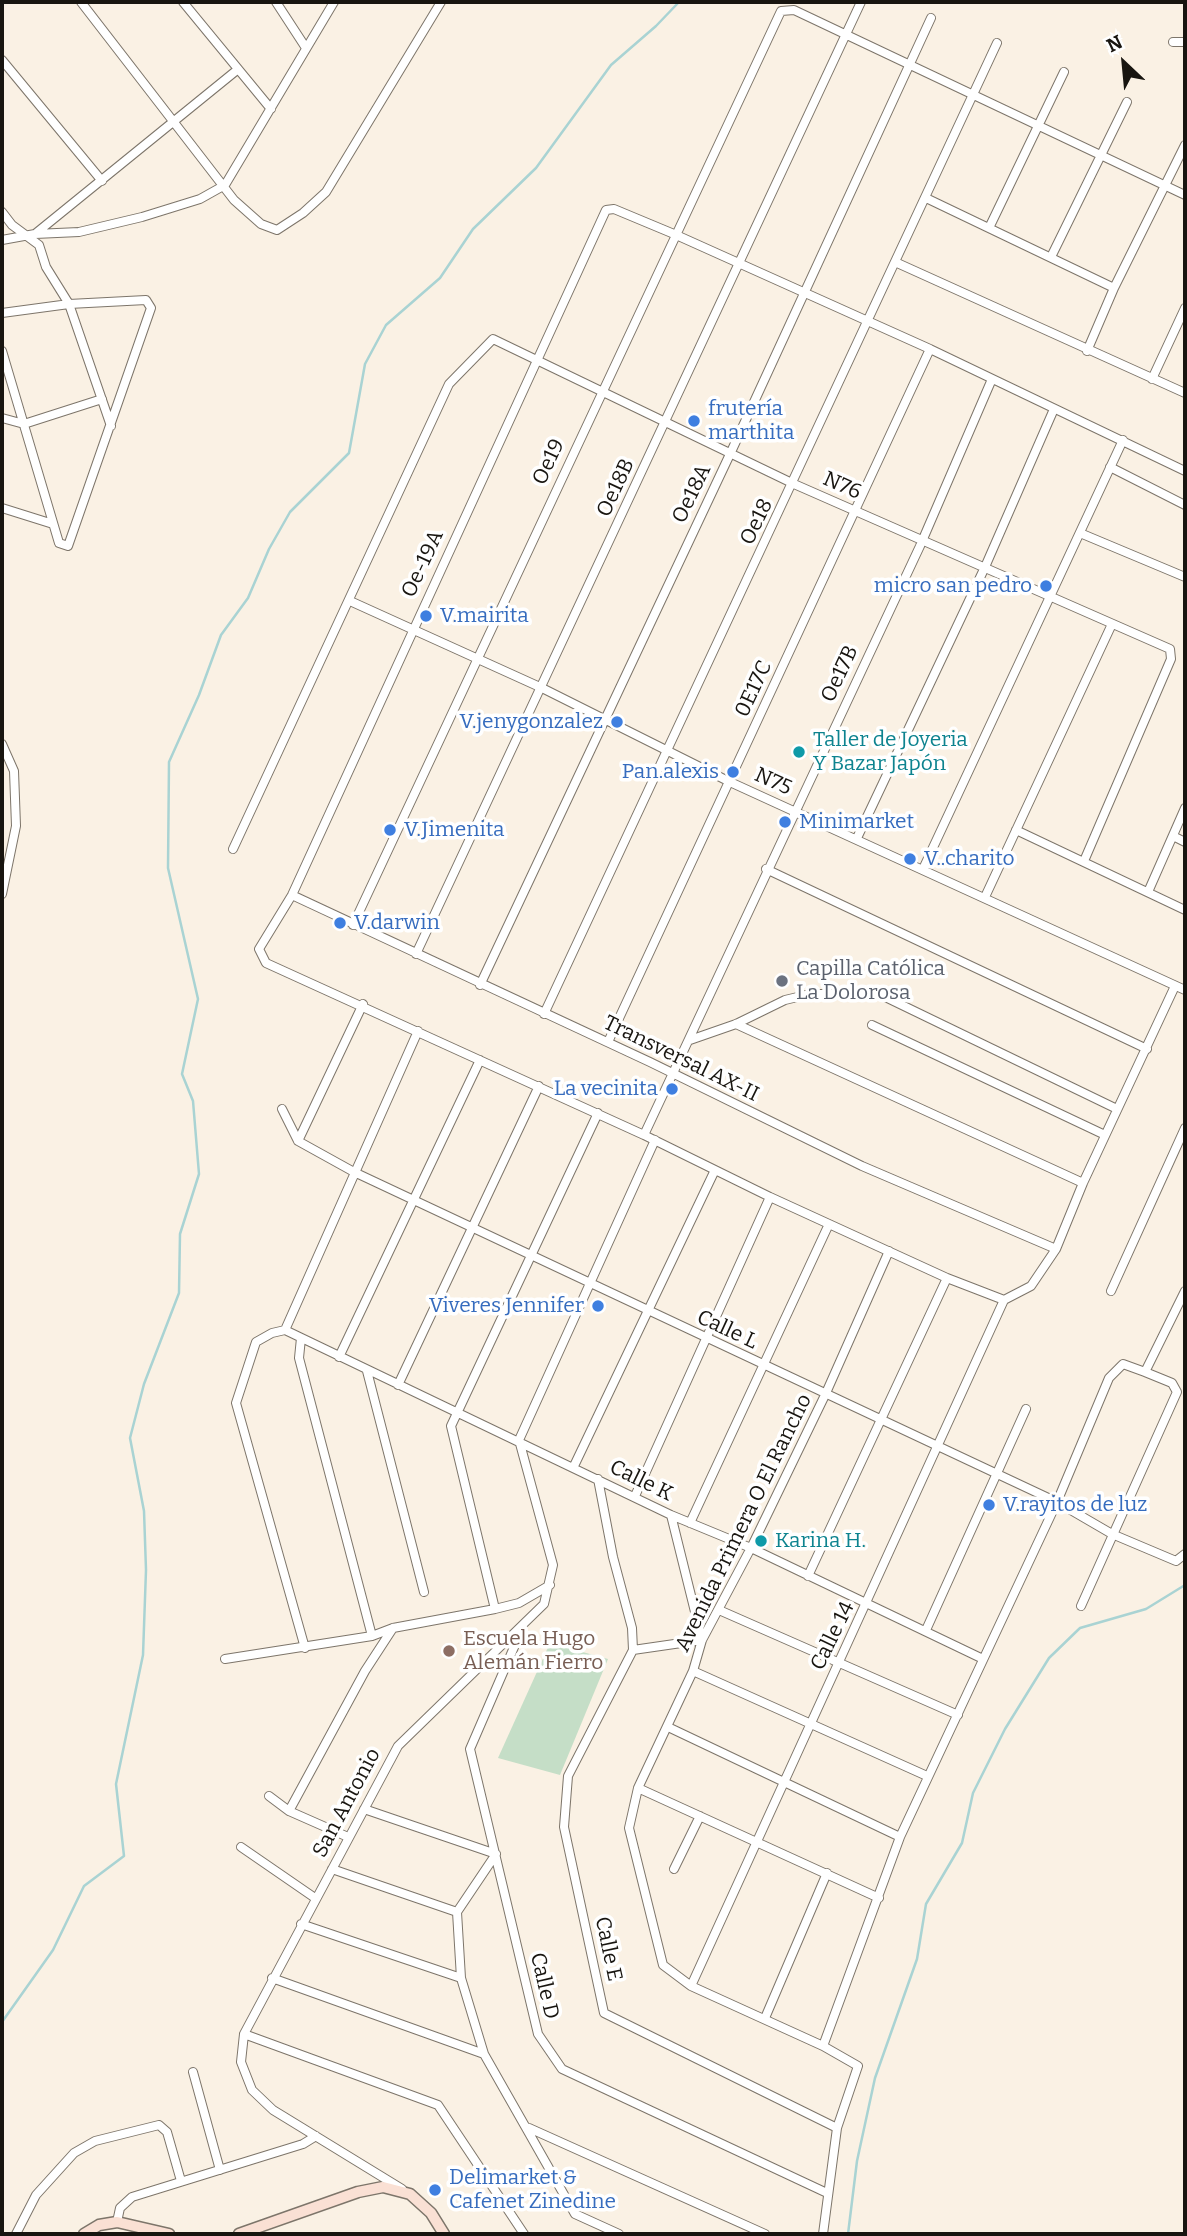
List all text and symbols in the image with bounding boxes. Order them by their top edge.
north arrow [1089,28,1159,98]
text: N [1103,30,1126,57]
place label: frutería marthita [708,396,794,446]
marker: frutería marthita [686,413,702,429]
street label: Oe19 [527,435,571,489]
street label: Oe18B [592,455,640,521]
street label: Oe18A [667,461,717,527]
street label: N76 [819,467,865,505]
street label: Oe18 [735,495,779,549]
street label: Oe-19A [396,526,450,602]
place label: micro san pedro [874,573,1032,599]
marker: micro san pedro [1038,578,1054,594]
place label: V.mairita [440,603,529,629]
marker: V.mairita [418,608,434,624]
street label: Oe17B [816,642,864,706]
street label: 0E17C [730,657,778,721]
place label: V.jenygonzalez [460,709,603,735]
marker: V.jenygonzalez [609,714,625,730]
place label: Taller de Joyeria Y Bazar Japón [813,727,968,777]
marker: Taller de Joyeria Y Bazar Japón [791,744,807,760]
place label: Pan.alexis [622,759,719,785]
street label: N75 [751,763,795,801]
marker: Pan.alexis [725,764,741,780]
place label: Minimarket [799,809,914,835]
marker: Minimarket [777,814,793,830]
place label: V.Jimenita [404,817,505,843]
marker: V.Jimenita [382,822,398,838]
place label: V..charito [924,846,1015,872]
marker: V..charito [902,851,918,867]
place label: V.darwin [354,910,440,936]
marker: V.darwin [332,915,348,931]
place label: Capilla Católica La Dolorosa [796,956,945,1006]
marker: Capilla Católica La Dolorosa [774,973,790,989]
street label: Transversal AX-II [599,1011,763,1107]
place label: La vecinita [554,1076,658,1102]
marker: La vecinita [664,1081,680,1097]
place label: Viveres Jennifer [429,1293,584,1319]
marker: Viveres Jennifer [590,1298,606,1314]
street label: Calle L [693,1305,761,1355]
street label: Avenida Primera O El Rancho [670,1390,818,1656]
street label: Calle K [605,1455,677,1507]
place label: V.rayitos de luz [1003,1492,1147,1518]
marker: V.rayitos de luz [981,1497,997,1513]
place label: Karina H. [775,1528,866,1554]
marker: Karina H. [753,1533,769,1549]
street label: Calle 14 [806,1598,860,1674]
place label: Escuela Hugo Alemán Fierro [463,1626,603,1676]
marker: Escuela Hugo Alemán Fierro [441,1643,457,1659]
street label: San Antonio [308,1744,386,1862]
street label: Calle E [589,1914,627,1984]
street label: Calle D [524,1950,564,2022]
place label: Delimarket & Cafenet Zinedine [449,2165,616,2215]
marker: Delimarket & Cafenet Zinedine [427,2182,443,2198]

